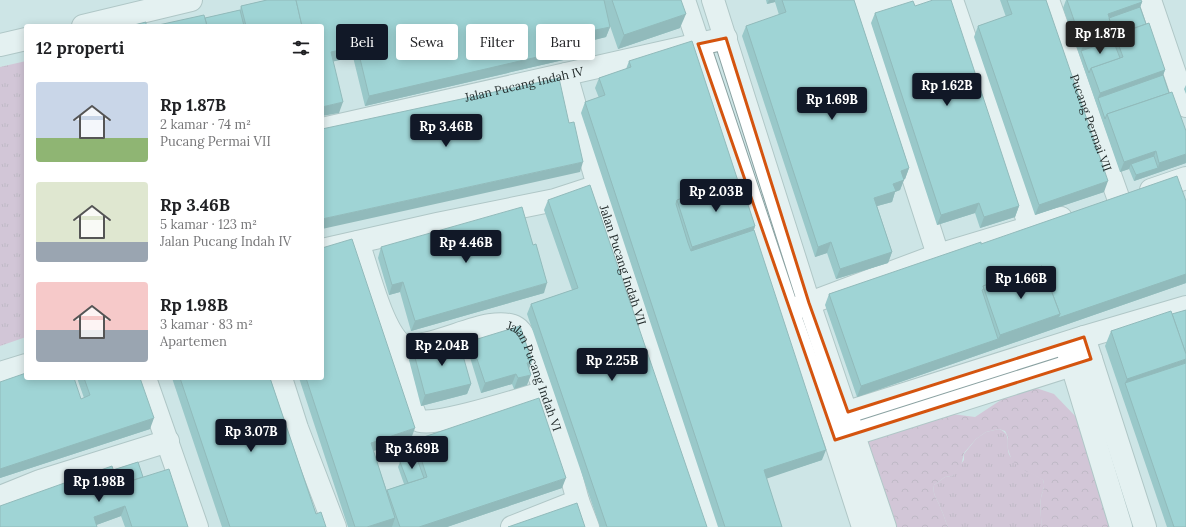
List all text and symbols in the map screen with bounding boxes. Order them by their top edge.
pin: Rp 1.87B [1059,21,1141,55]
chip: Beli [336,24,388,60]
chip: Sewa [396,24,458,60]
chip: Filter [466,24,528,60]
chip: Baru [536,24,595,60]
text: Rp 1.87B [1075,25,1125,42]
text: 12 properti [36,37,124,59]
icon: filters [290,37,312,59]
street label: Jalan Pucang Indah IV [462,63,586,104]
street label: Pucang Permai VII [1067,72,1116,173]
pin: Rp 1.62B [906,73,988,107]
text: Rp 1.62B [921,77,973,94]
pin: Rp 1.69B [791,87,873,121]
text: Rp 1.69B [806,91,858,108]
text: Rp 1.87B [160,94,226,116]
icon: home [68,98,116,146]
pin: Rp 3.46B [405,114,487,148]
text: 2 kamar · 74 m² [160,116,251,133]
text: Rp 3.46B [419,118,473,135]
text: Pucang Permai VII [160,133,271,150]
pin: Rp 2.03B [675,179,757,213]
text: Rp 2.03B [689,183,743,200]
text: Rp 3.46B [160,194,230,216]
icon: home [68,198,116,246]
street label: Jalan Pucang Indah VII [597,202,650,327]
text: 5 kamar · 123 m² [160,216,257,233]
pin: Rp 4.46B [425,230,507,264]
text: Jalan Pucang Indah IV [160,233,291,250]
text: Rp 4.46B [439,234,493,251]
pin: Rp 1.66B [980,266,1062,300]
text: Rp 1.66B [995,270,1047,287]
text: Rp 1.98B [160,294,228,316]
icon: home [68,298,116,346]
text: 3 kamar · 83 m² [160,316,253,333]
street label: Jalan Pucang Indah VI [505,317,565,433]
text: Apartemen [160,333,227,350]
pin: Rp 2.04B [401,333,483,367]
text: Rp 2.04B [415,337,469,354]
pin: Rp 2.25B [571,348,653,382]
text: Rp 2.25B [586,352,638,369]
pin: Rp 3.07B [210,419,292,453]
text: Rp 3.07B [224,423,278,440]
pin: Rp 3.69B [371,436,453,470]
text: Rp 3.69B [385,440,439,457]
pin: Rp 1.98B [58,469,140,503]
text: Rp 1.98B [73,473,125,490]

